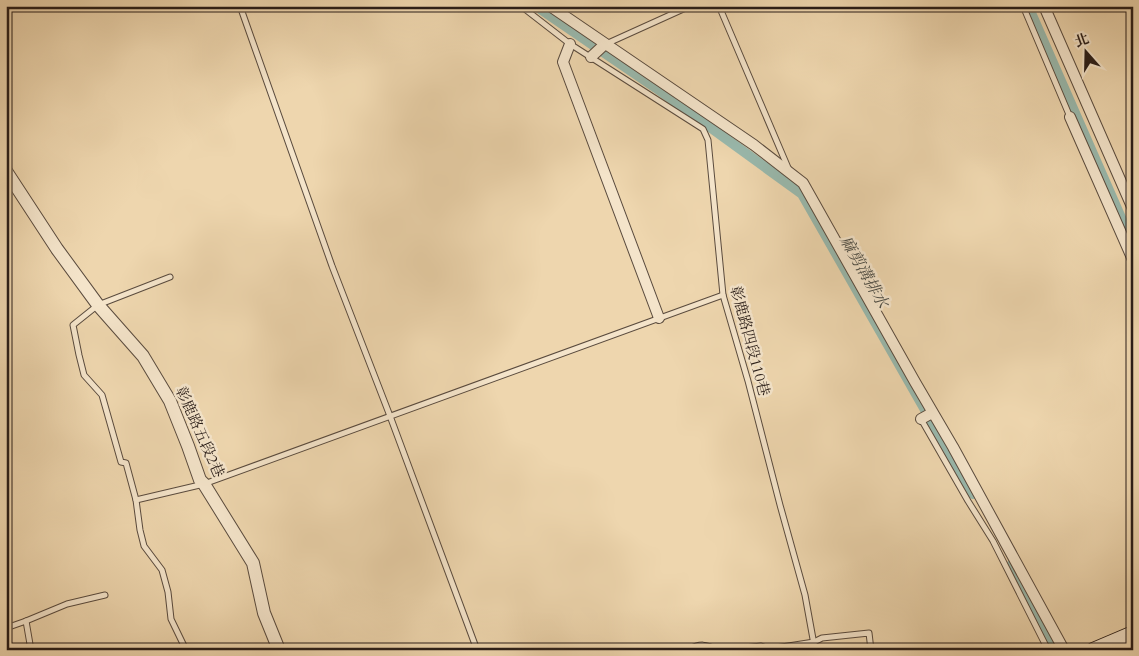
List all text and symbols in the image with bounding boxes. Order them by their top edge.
north arrow [1062,28,1112,78]
text: 北 [1072,29,1092,52]
water label: 麻剪溝排水 [834,232,895,314]
street label: 彰鹿路四段110巷 [726,284,774,398]
street label: 彰鹿路五段2巷 [171,383,229,481]

